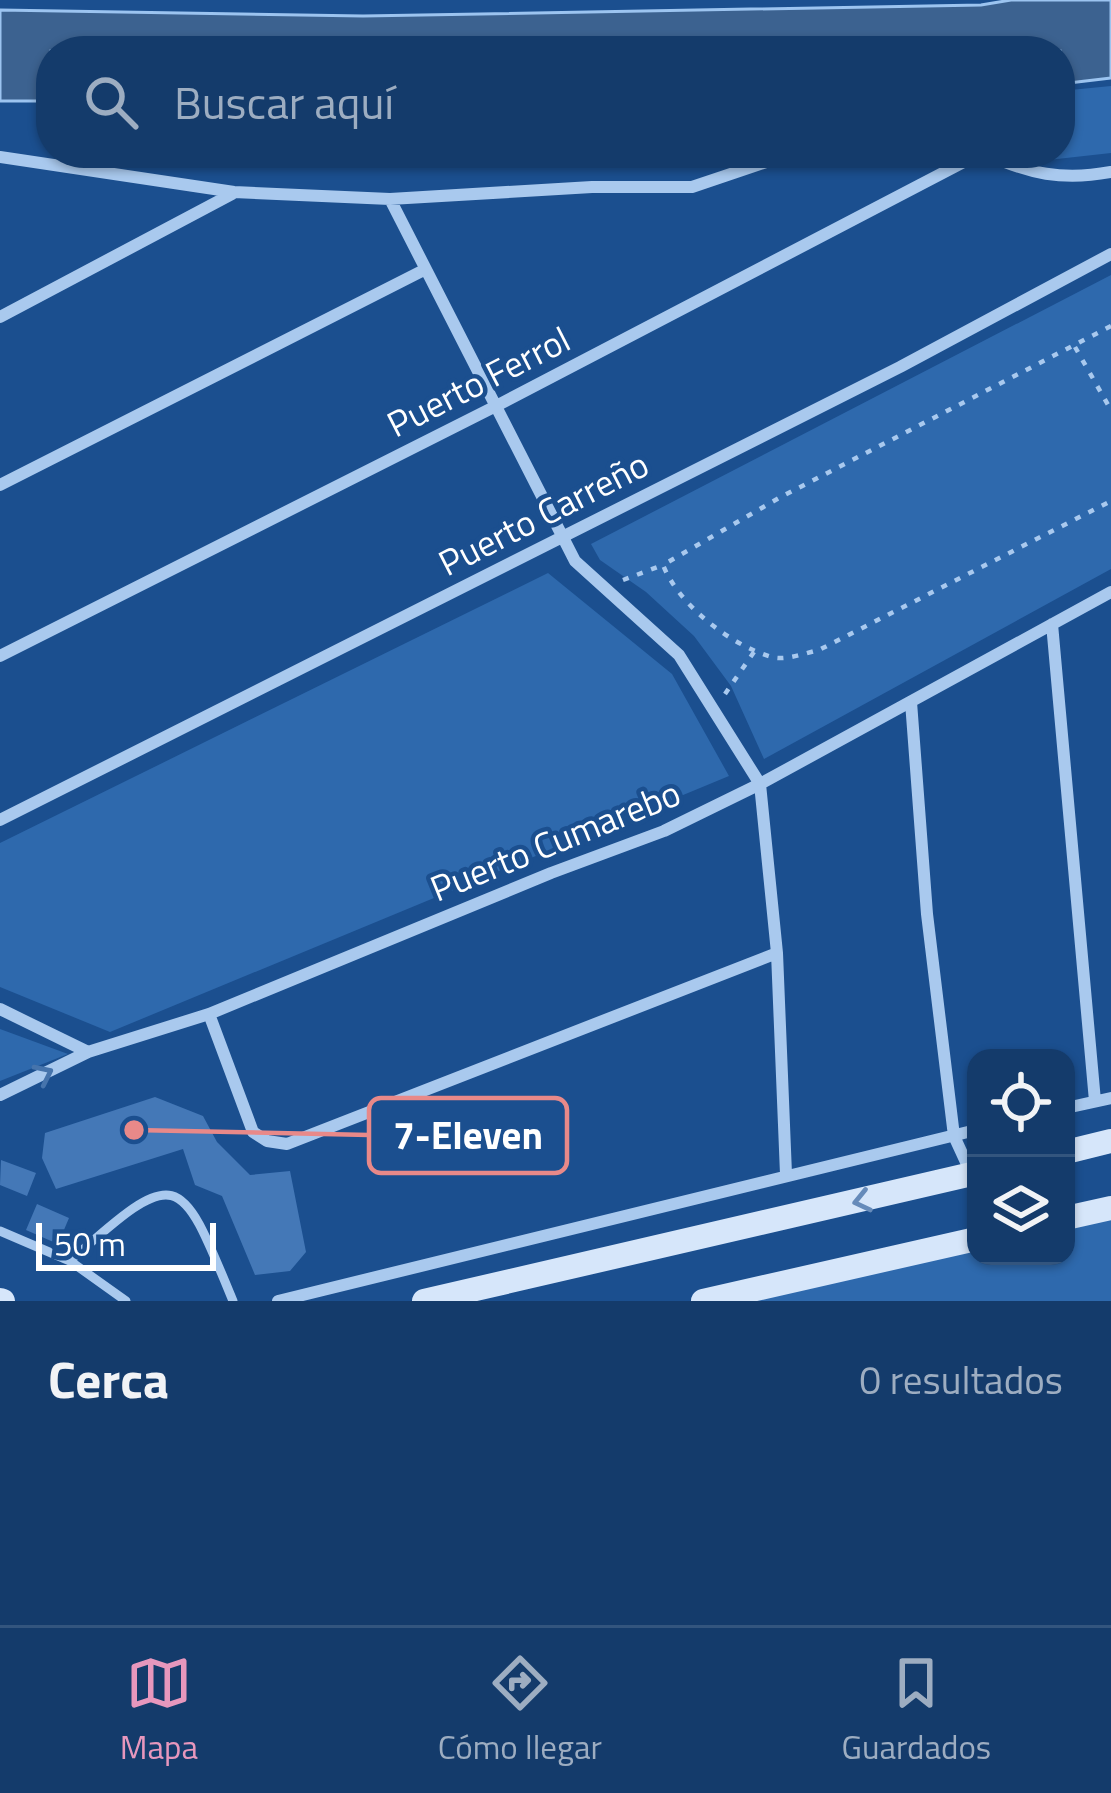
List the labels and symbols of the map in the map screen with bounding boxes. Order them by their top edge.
street label: Puerto Ferrol [377,311,579,451]
street label: Puerto Carreño [428,436,658,590]
street label: Puerto Cumarebo [422,765,688,915]
one-way arrow [32,1064,53,1088]
callout: 7-Eleven [369,1098,567,1173]
text: 7-Eleven [393,1105,543,1164]
one-way arrow [853,1187,873,1212]
scale bar [36,1217,216,1270]

